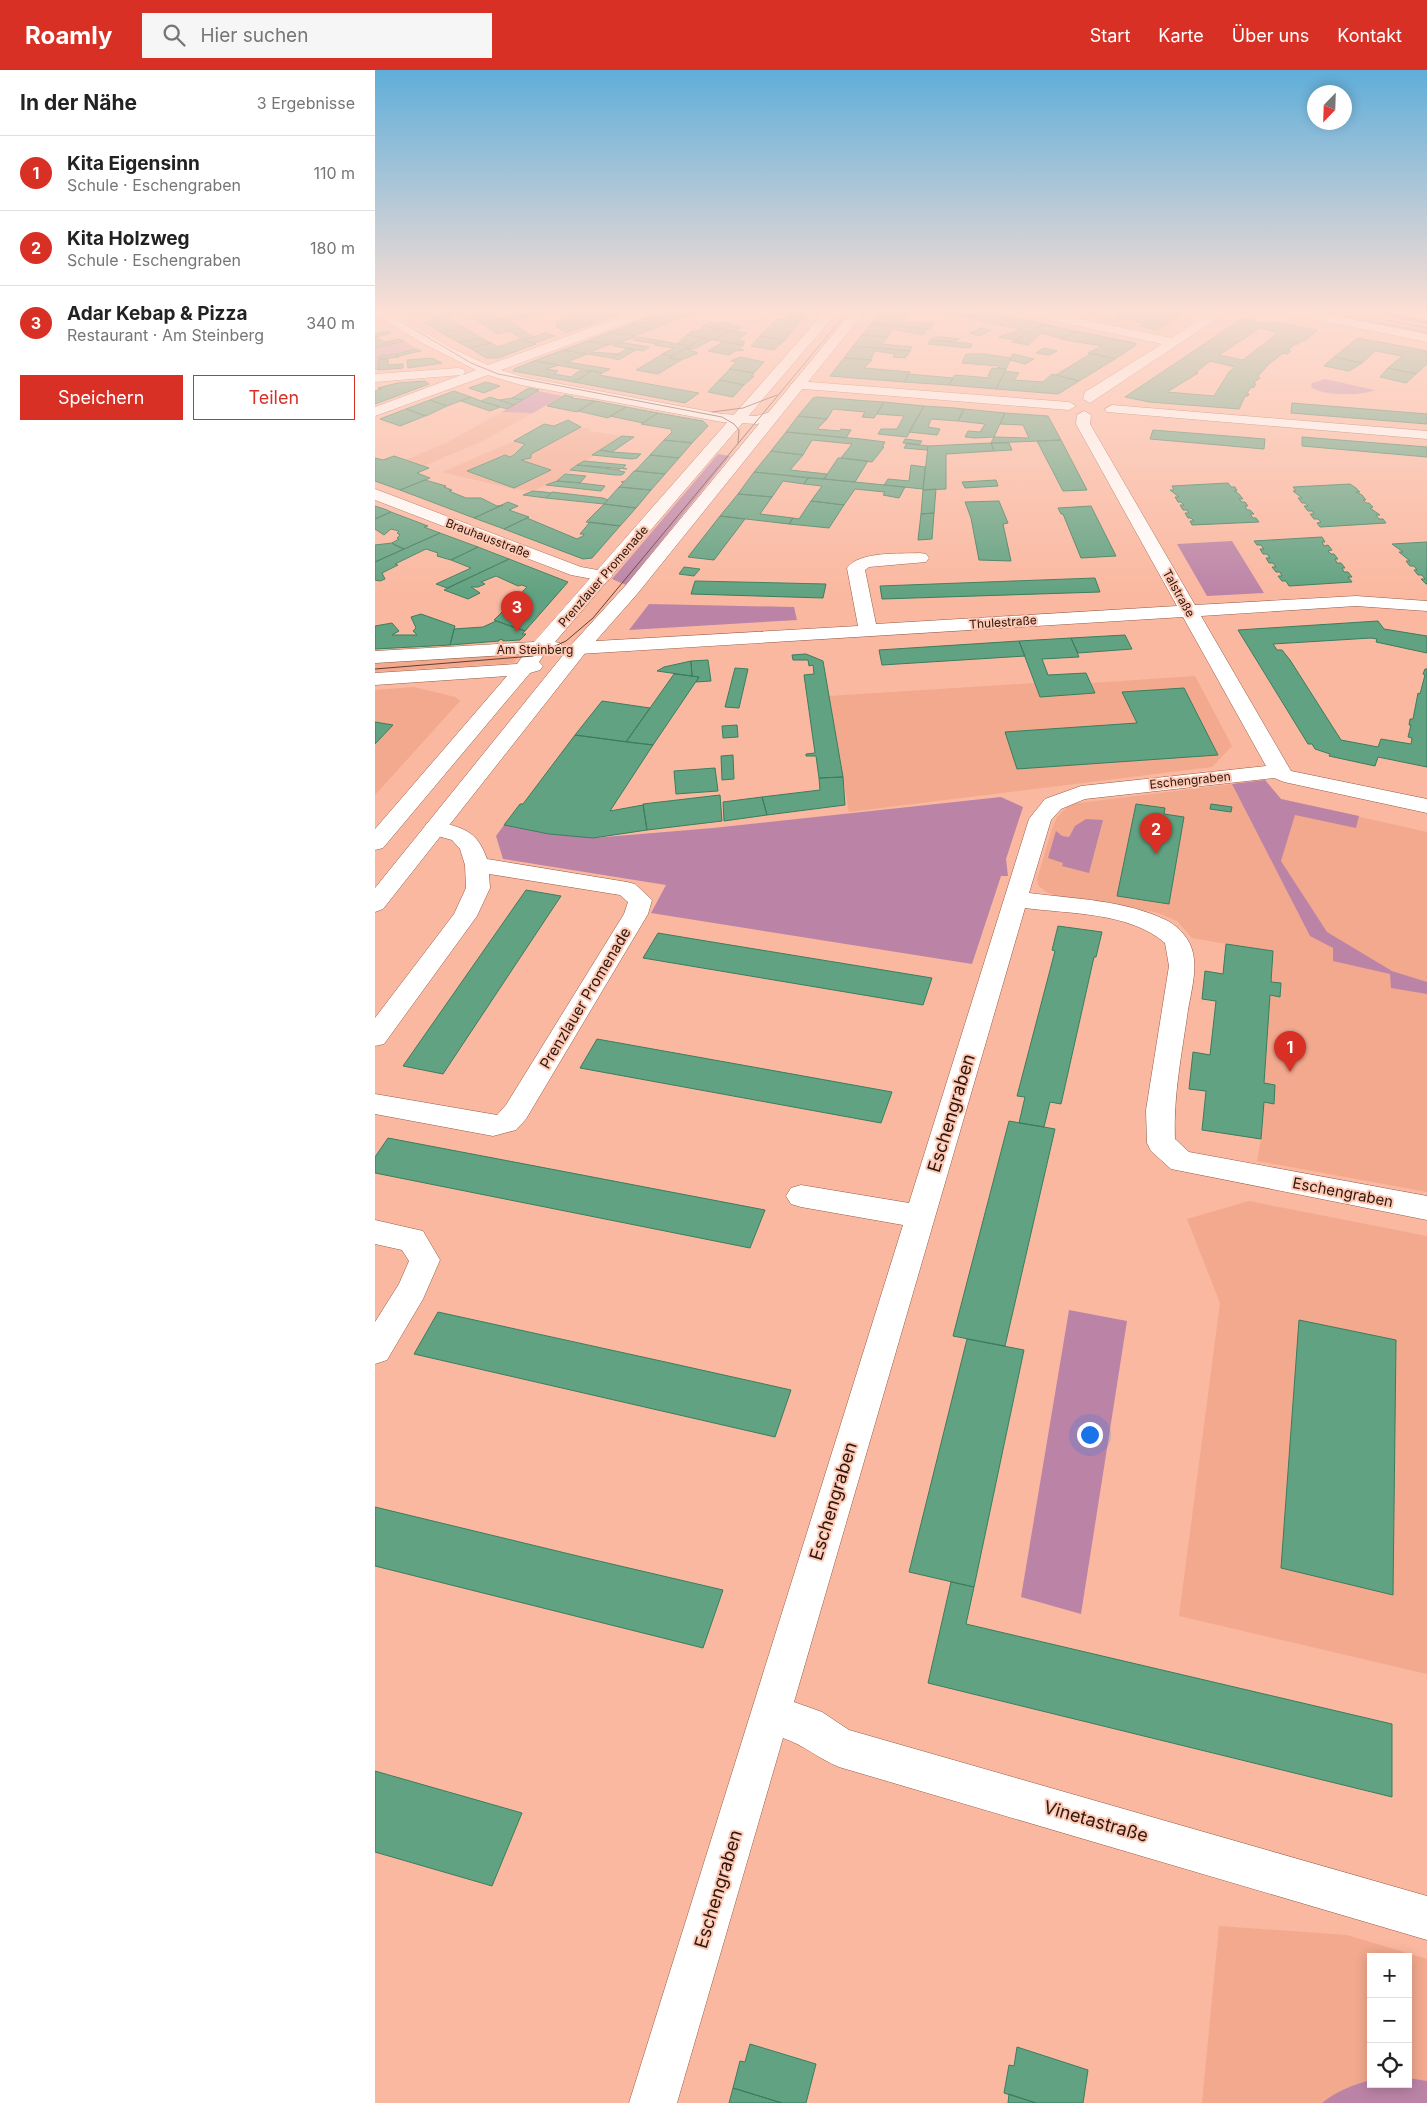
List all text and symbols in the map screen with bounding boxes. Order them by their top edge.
search box [142,13,492,58]
text: Roamly [25,21,112,50]
icon: search [160,21,188,49]
text: Hier suchen [200,24,308,47]
text: Start [1090,25,1130,46]
text: Karte [1158,25,1204,46]
text: Über uns [1232,25,1309,46]
text: Kontakt [1337,25,1402,46]
north arrow [1307,85,1352,130]
text: In der Nähe [20,90,137,115]
text: 3 Ergebnisse [257,93,355,113]
text: Kita Eigensinn [67,152,200,175]
text: 1 [33,163,39,183]
text: 110 m [313,163,355,183]
text: Schule · Eschengraben [67,175,241,195]
text: Kita Holzweg [67,227,190,250]
text: 2 [31,238,41,258]
text: 180 m [310,238,355,258]
text: Schule · Eschengraben [67,250,241,270]
text: Adar Kebap & Pizza [67,302,247,325]
text: 3 [31,313,41,333]
text: 340 m [306,313,355,333]
text: Restaurant · Am Steinberg [67,325,264,345]
button: Speichern [20,375,183,420]
button: Teilen [193,375,355,420]
street label: Brauhausstraße [444,515,532,561]
street label: Prenzlauer Promenade [555,522,651,630]
street label: Talstraße [1160,566,1198,620]
pin: 3 [501,591,533,632]
street label: Thulestraße [969,612,1037,632]
street label: Am Steinberg [497,642,573,657]
street label: Eschengraben [1149,768,1231,792]
pin: 2 [1140,813,1172,854]
street label: Prenzlauer Promenade [535,924,635,1072]
pin: 1 [1274,1031,1306,1072]
street label: Eschengraben [923,1051,979,1175]
street label: Eschengraben [1291,1173,1395,1211]
your location [1077,1422,1103,1448]
street label: Eschengraben [805,1439,861,1563]
street label: Vinetastraße [1041,1796,1151,1846]
street label: Eschengraben [690,1827,746,1951]
map controls [1367,1953,1412,2088]
button: + [1367,1953,1412,1998]
button: − [1367,1998,1412,2043]
button: locate [1367,2043,1412,2088]

